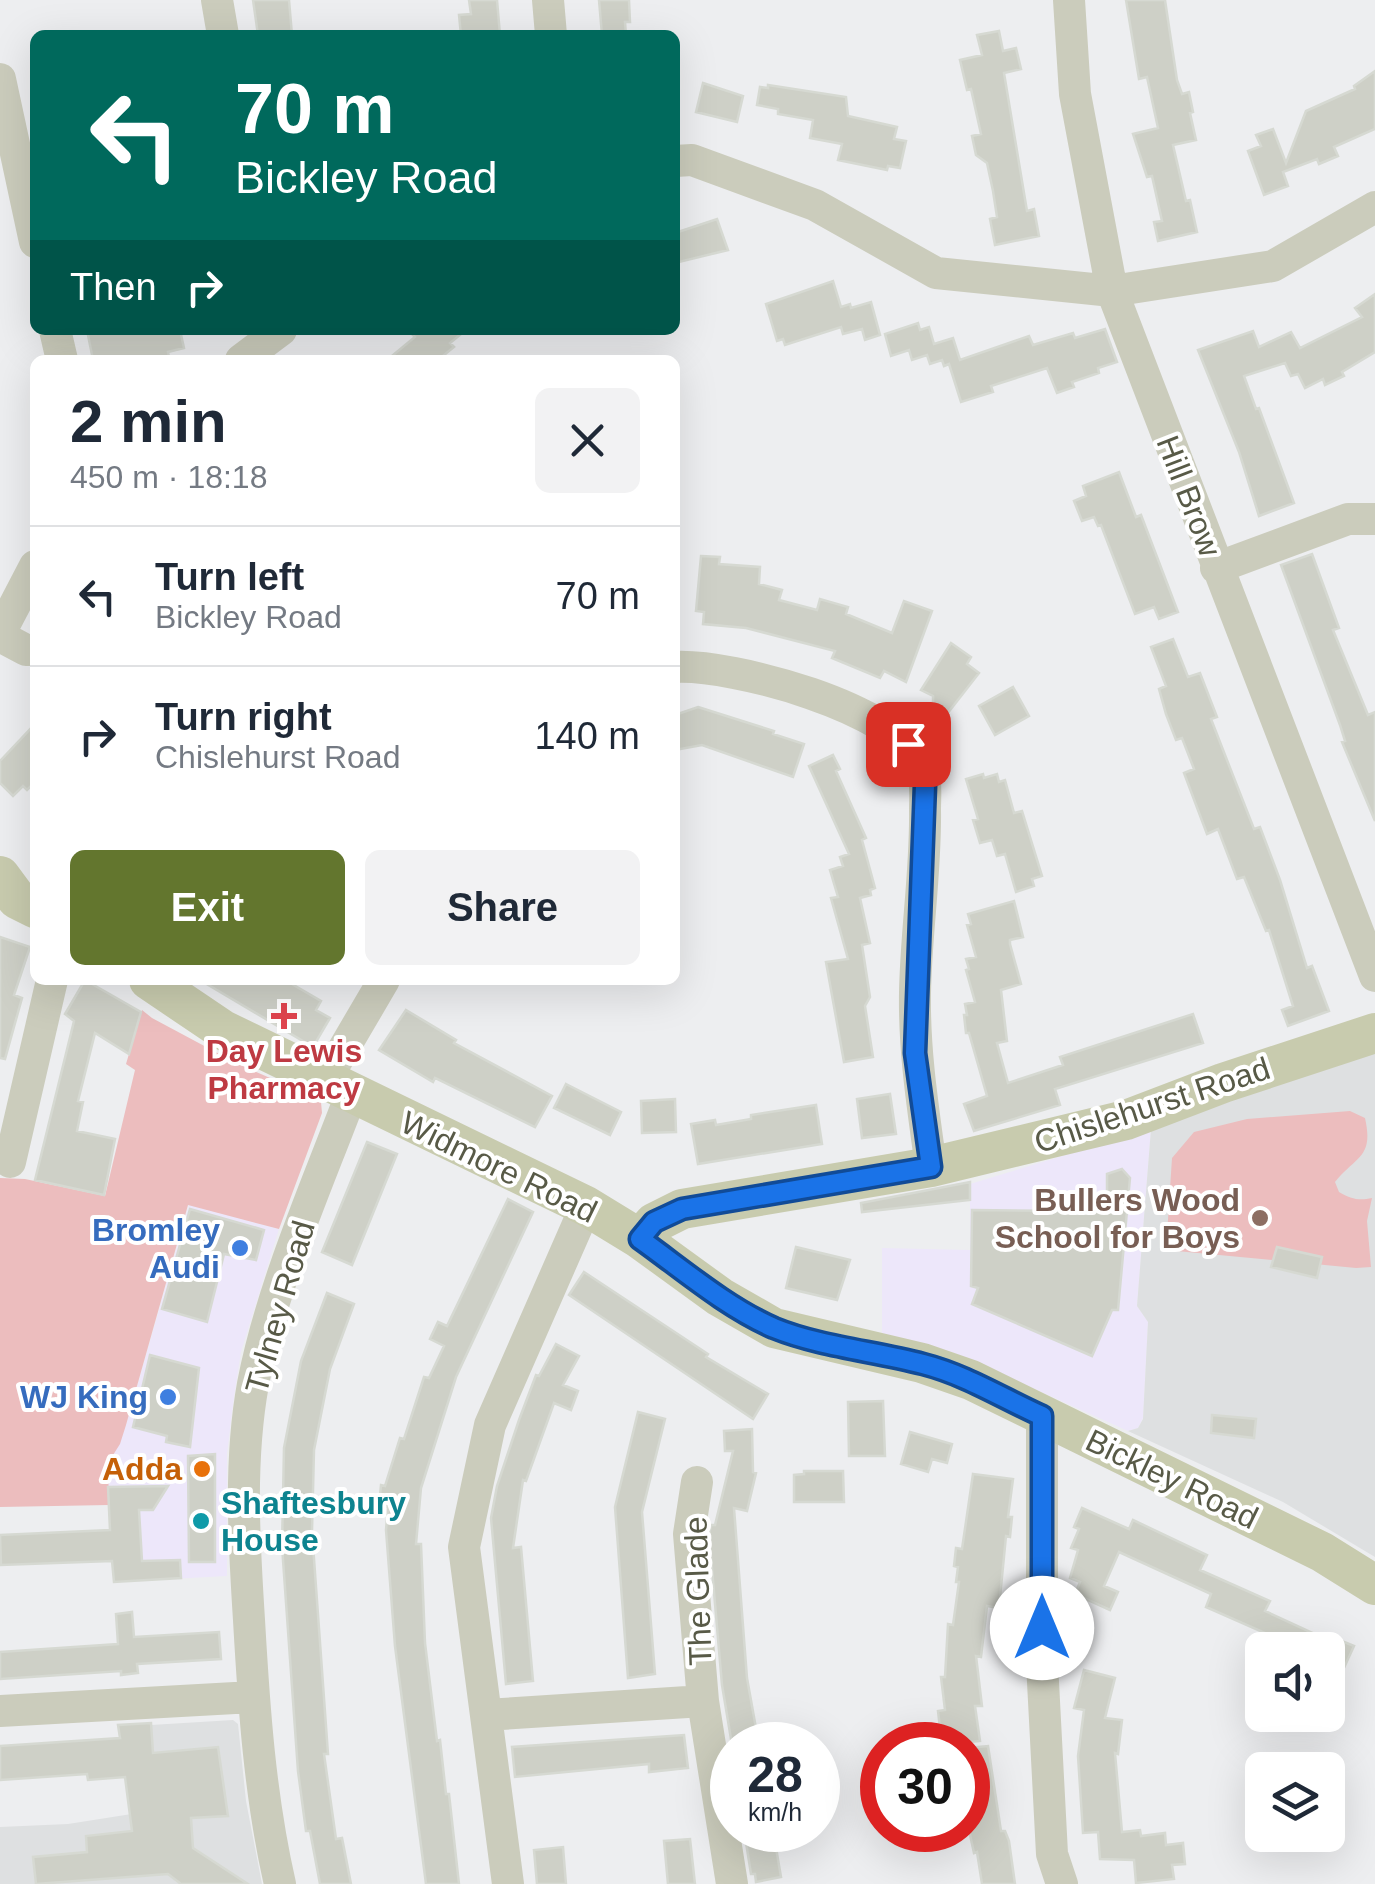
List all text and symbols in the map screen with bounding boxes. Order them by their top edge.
icon: left [70,70,200,200]
text: 70 m [235,70,395,148]
text: Bickley Road [235,152,498,203]
icon: right [177,260,232,315]
text: Then [70,266,157,308]
text: 2 min [70,388,227,455]
button: close [535,388,640,493]
street label: Hill Brow [1150,431,1229,562]
text: 450 m · 18:18 [70,459,267,495]
text: Turn left [155,556,304,598]
icon: left [70,569,125,624]
text: 70 m [556,575,640,617]
text: Bickley Road [155,599,342,635]
text: Turn right [155,696,332,738]
pin [866,702,951,787]
icon: right [70,709,125,764]
text: 140 m [534,715,640,757]
icon: arrive [881,717,936,772]
text: Chislehurst Road [155,739,400,775]
button: Exit [70,850,345,965]
button: Share [365,850,640,965]
marker: Day Lewis Pharmacy [273,1005,295,1027]
place label: Day Lewis Pharmacy [206,1033,362,1106]
street label: Chislehurst Road [1030,1050,1274,1160]
street label: Widmore Road [395,1104,603,1230]
place label: Bullers Wood School for Boys [995,1182,1240,1255]
marker: Bullers Wood School for Boys [1249,1207,1271,1229]
place label: Bromley Audi [92,1212,220,1285]
street label: Tylney Road [238,1217,322,1397]
marker: Bromley Audi [229,1237,251,1259]
place label: WJ King [20,1379,148,1415]
marker: WJ King [157,1386,179,1408]
street label: Bickley Road [1080,1422,1264,1536]
place label: Adda [102,1451,182,1487]
marker: Adda [191,1458,213,1480]
place label: Shaftesbury House [221,1485,406,1558]
marker: Shaftesbury House [190,1510,212,1532]
street label: The Glade [677,1516,719,1666]
position arrow [990,1576,1094,1680]
map controls [1245,1632,1345,1852]
button: sound [1245,1632,1345,1732]
speed limit sign: 30 [860,1722,990,1852]
text: 28 [747,1747,803,1803]
button: layers [1245,1752,1345,1852]
text: km/h [748,1798,802,1826]

